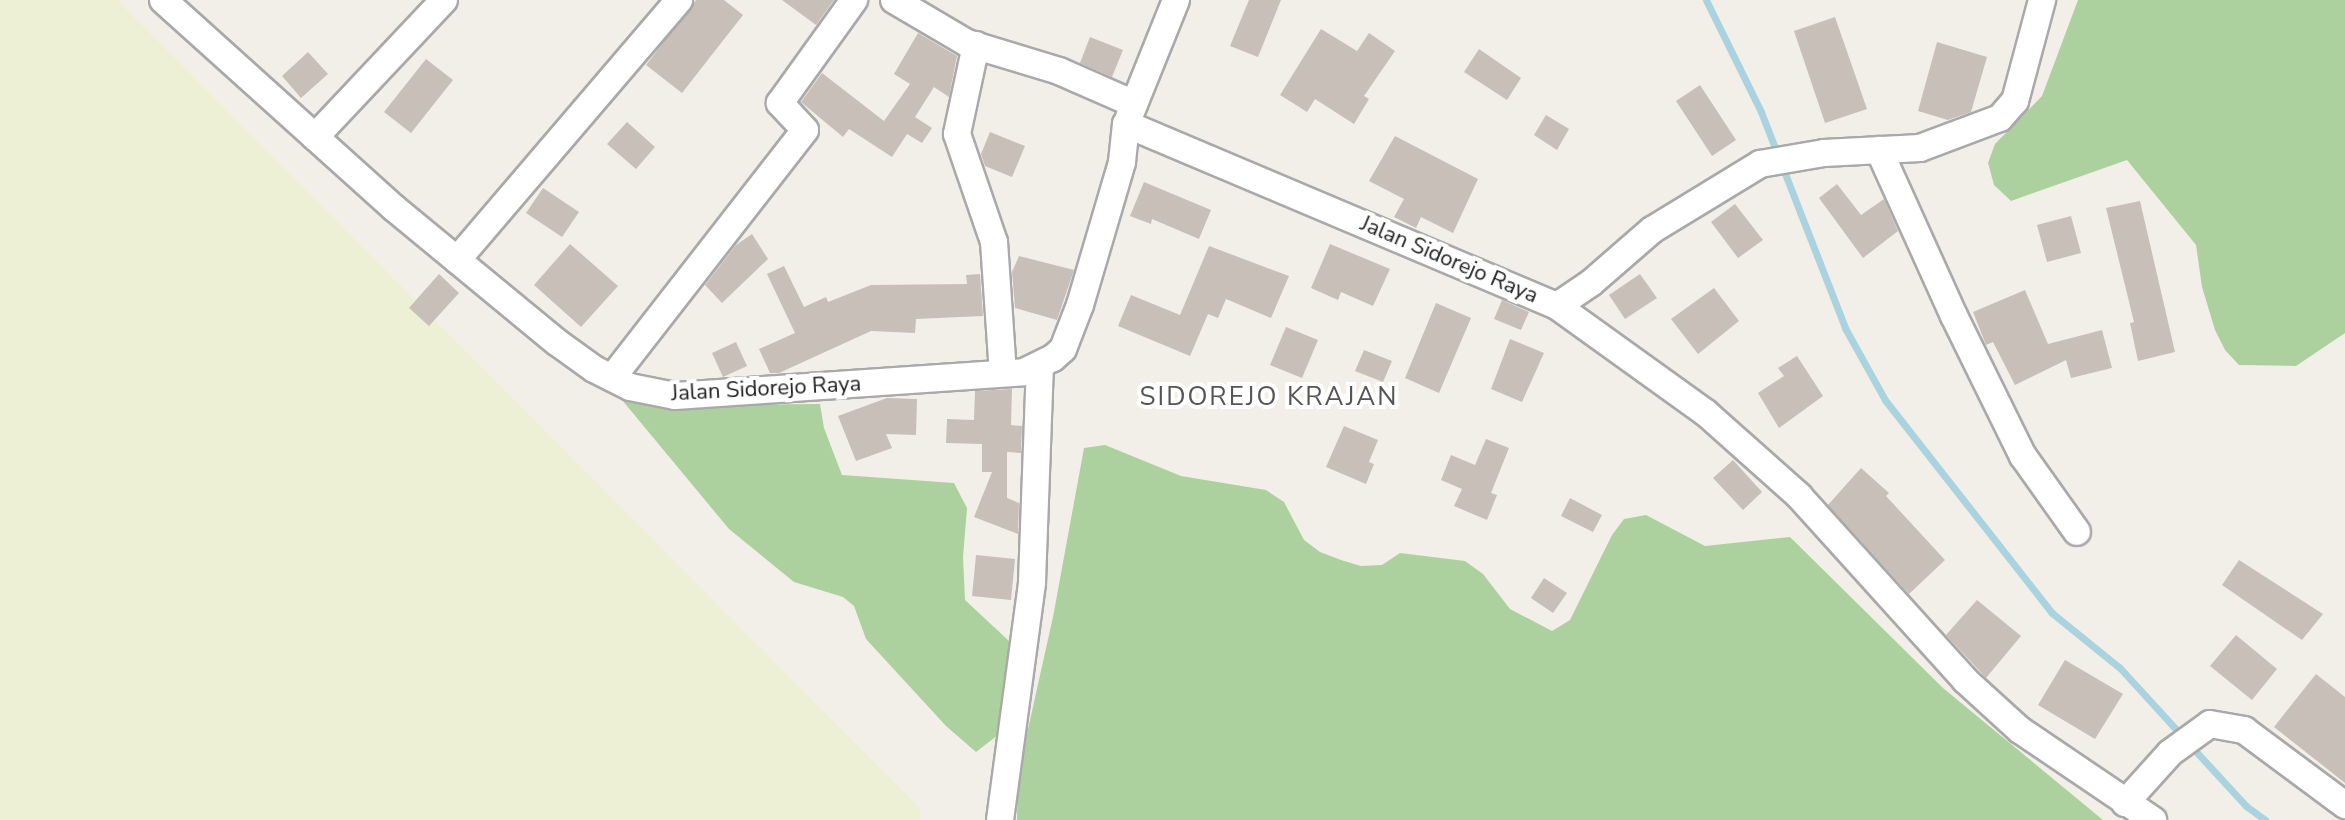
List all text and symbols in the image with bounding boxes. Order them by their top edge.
street label: Jalan Sidorejo Raya [1356,211,1542,309]
street label: Jalan Sidorejo Raya [670,371,862,407]
district label: SIDOREJO KRAJAN [1139,381,1399,413]

